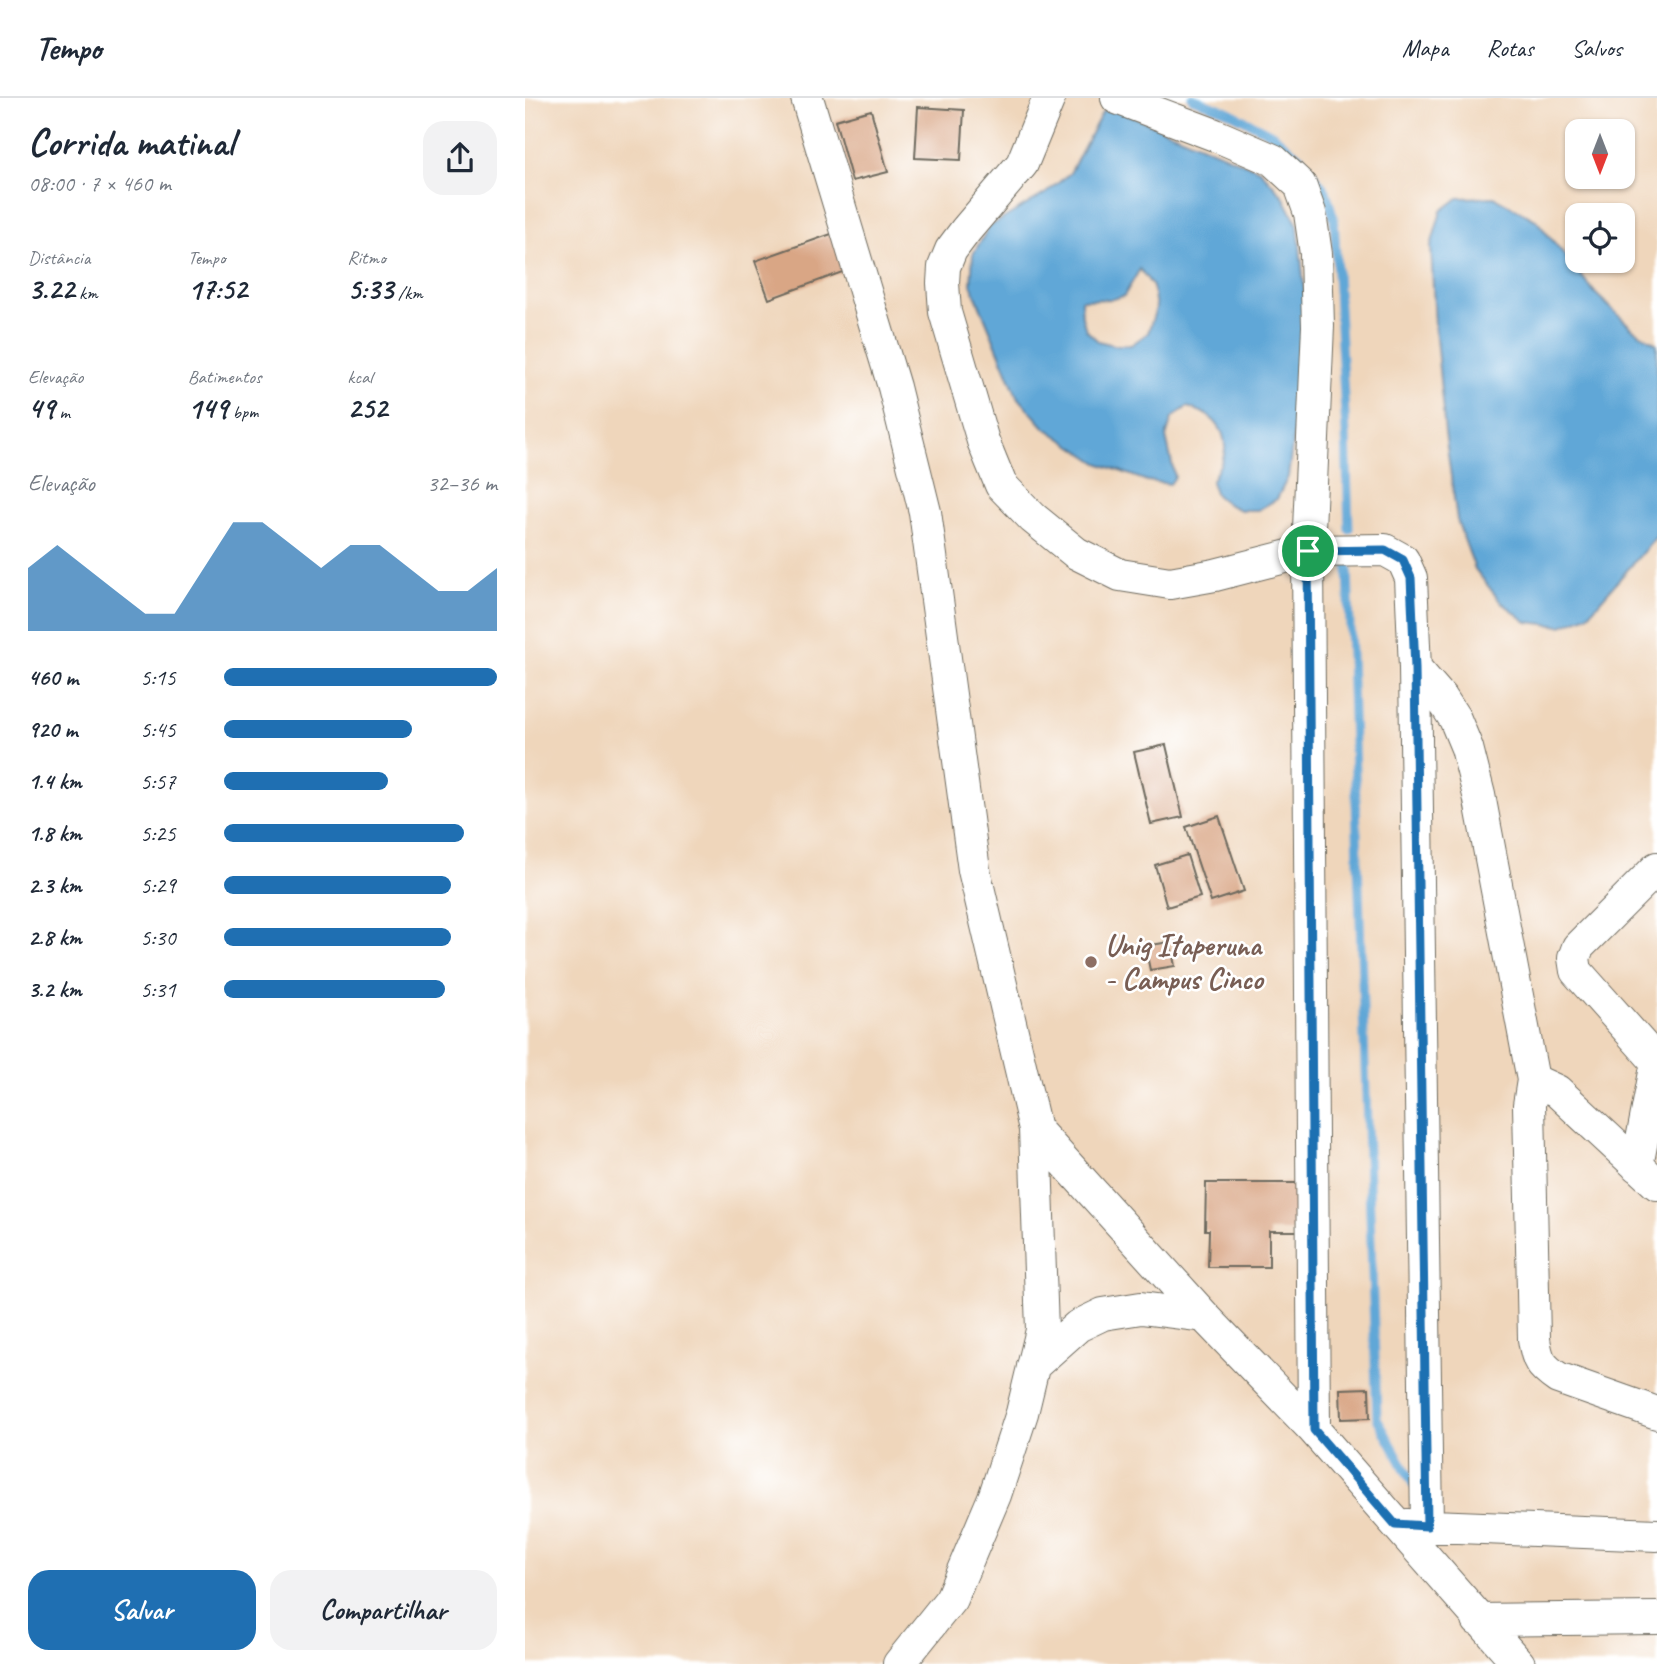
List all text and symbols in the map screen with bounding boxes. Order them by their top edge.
text: Tempo [35,27,101,69]
text: Mapa [1402,33,1449,63]
text: Rotas [1487,33,1533,63]
text: Salvos [1571,33,1622,63]
text: Corrida matinal [28,119,234,166]
north arrow [1565,119,1635,189]
map controls [1565,119,1635,273]
button: share [423,121,497,195]
text: 08:00 · 7 × 460 m [28,169,171,198]
button: locate [1565,203,1635,273]
text: Distância [28,246,90,270]
text: Tempo [188,246,225,270]
text: Ritmo [347,246,386,270]
text: 3.22 [28,270,74,308]
text: 17:52 [188,270,247,308]
text: 5:33 [347,270,393,308]
text: km [74,281,98,305]
text: /km [393,281,423,305]
text: Elevação [28,365,83,389]
text: Batimentos [188,365,262,389]
text: kcal [347,365,372,389]
text: 49 [28,389,55,427]
text: 149 [188,389,228,427]
text: 252 [347,389,387,427]
text: m [55,400,70,424]
text: bpm [228,400,258,424]
text: Elevação [28,469,95,498]
text: 32–36 m [427,469,497,498]
pin [1278,521,1338,581]
icon: arrive [1289,532,1327,570]
text: 460 m [28,663,78,692]
text: 5:15 [140,663,176,692]
text: 920 m [28,715,77,744]
text: 5:45 [140,715,176,744]
text: 1.4 km [28,767,82,796]
text: 5:57 [140,767,176,796]
text: 1.8 km [28,819,82,848]
text: 5:25 [140,819,176,848]
text: 2.3 km [28,871,82,900]
text: 5:29 [140,871,176,900]
text: 2.8 km [28,923,82,952]
text: 5:30 [140,923,176,952]
place label: Unig Itaperuna - Campus Cinco [1105,926,1265,998]
marker: Unig Itaperuna - Campus Cinco [1083,954,1099,970]
text: 3.2 km [28,975,82,1004]
text: 5:31 [140,975,176,1004]
button: Salvar [28,1570,256,1650]
button: Compartilhar [270,1570,497,1650]

